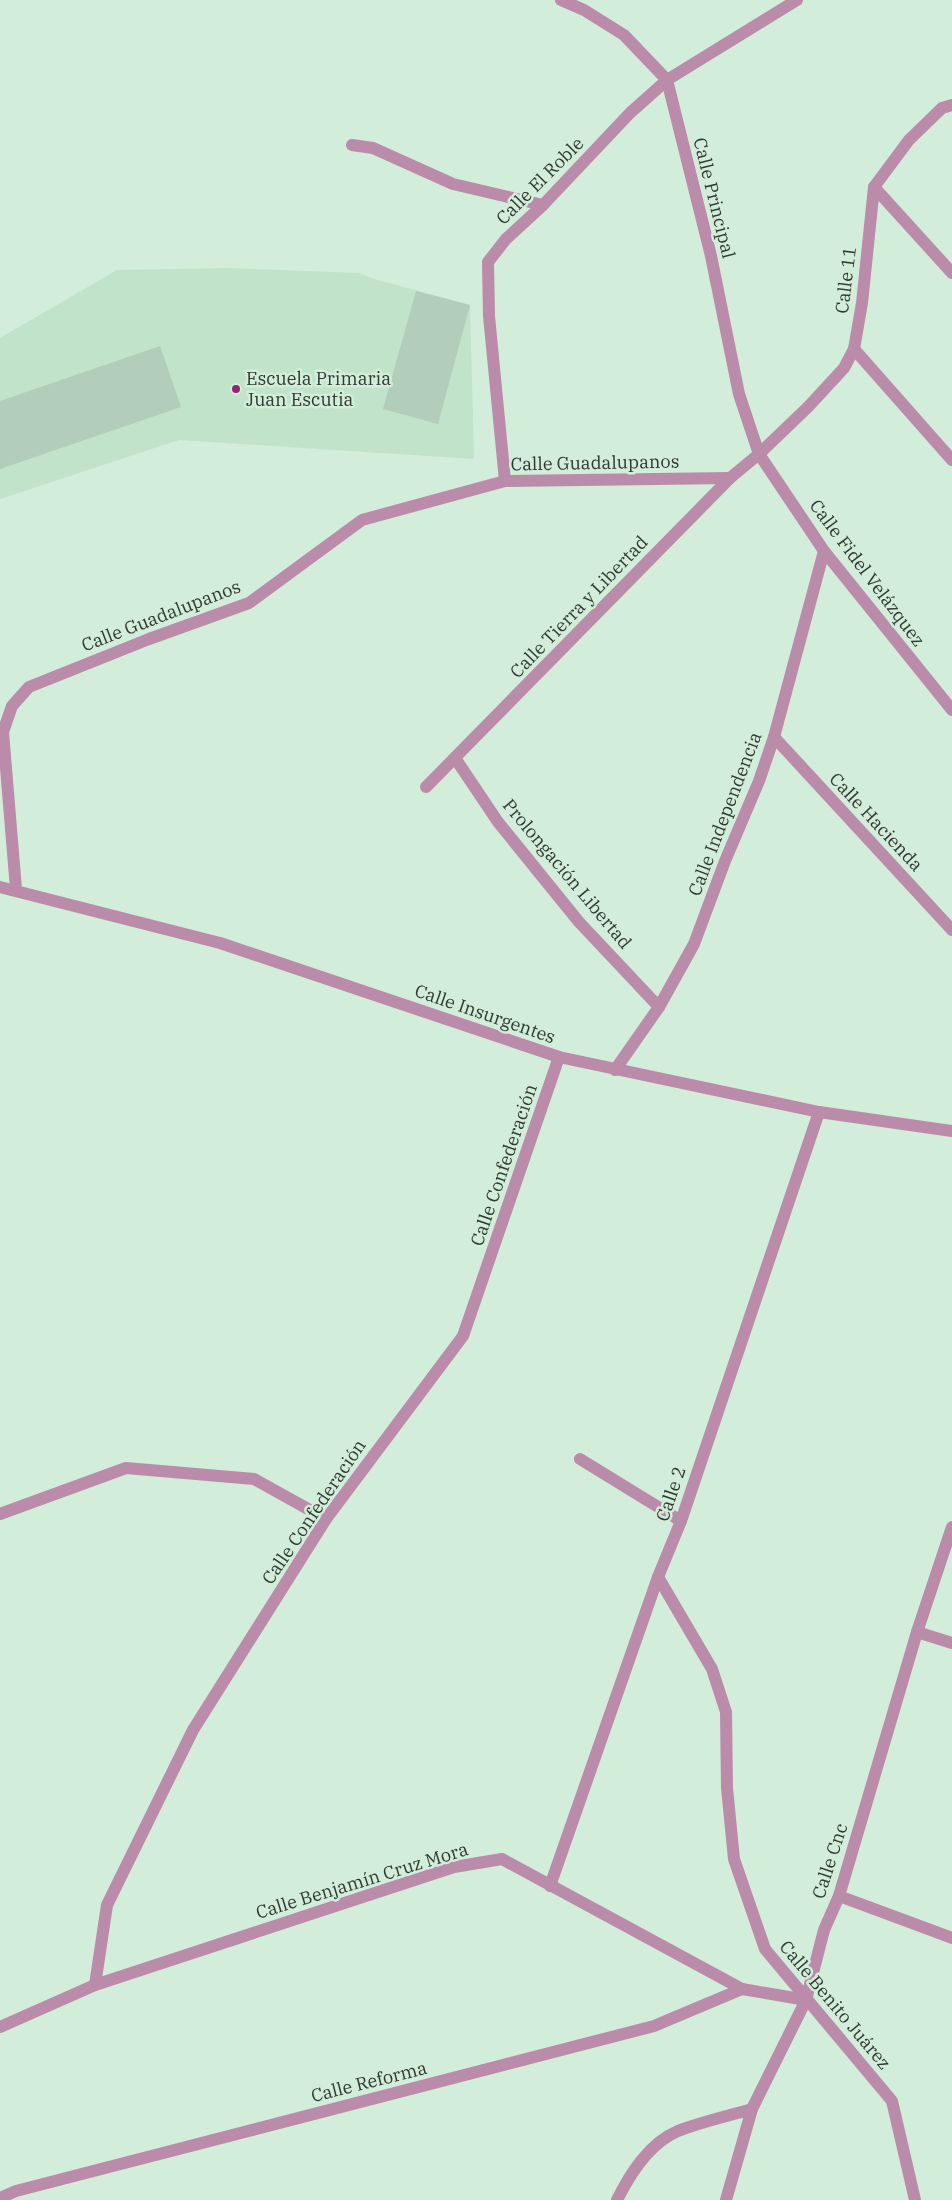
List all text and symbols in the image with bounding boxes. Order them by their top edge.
street label: Calle El Roble [491,132,588,229]
street label: Calle Principal [688,135,741,261]
street label: Calle 11 [830,245,861,315]
place label: Escuela Primaria Juan Escutia [246,367,391,411]
marker: Escuela Primaria Juan Escutia [230,383,242,395]
street label: Calle Guadalupanos [510,450,680,475]
street label: Calle Fidel Velázquez [805,495,930,651]
street label: Calle Tierra y Libertad [505,531,653,683]
street label: Calle Guadalupanos [78,575,244,656]
street label: Calle Independencia [683,729,766,899]
street label: Calle Hacienda [825,767,928,876]
street label: Prolongación Libertad [498,794,637,953]
street label: Calle Insurgentes [412,979,558,1048]
street label: Calle Confederación [465,1081,542,1249]
street label: Calle Confederación [257,1435,371,1589]
street label: Calle 2 [650,1463,691,1524]
street label: Calle Cnc [807,1820,853,1902]
street label: Calle Benjamín Cruz Mora [253,1837,471,1924]
street label: Calle Benito Juárez [775,1936,896,2074]
street label: Calle Reforma [309,2056,429,2107]

